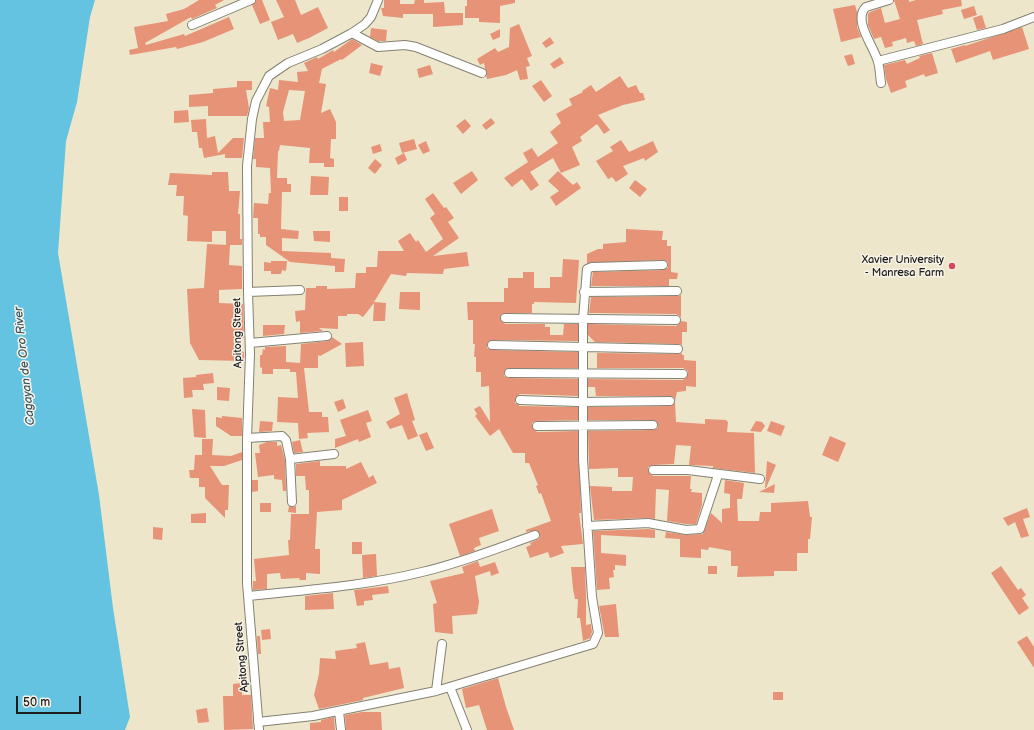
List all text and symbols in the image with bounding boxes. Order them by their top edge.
place label: Xavier University - Manresa Farm [862,253,944,279]
marker: Xavier University - Manresa Farm [947,261,957,271]
street label: Apitong Street [231,298,245,368]
water label: Cagayan de Oro River [12,306,38,426]
street label: Apitong Street [232,621,252,693]
scale bar [18,688,83,714]
text: 50 m [23,695,50,710]

